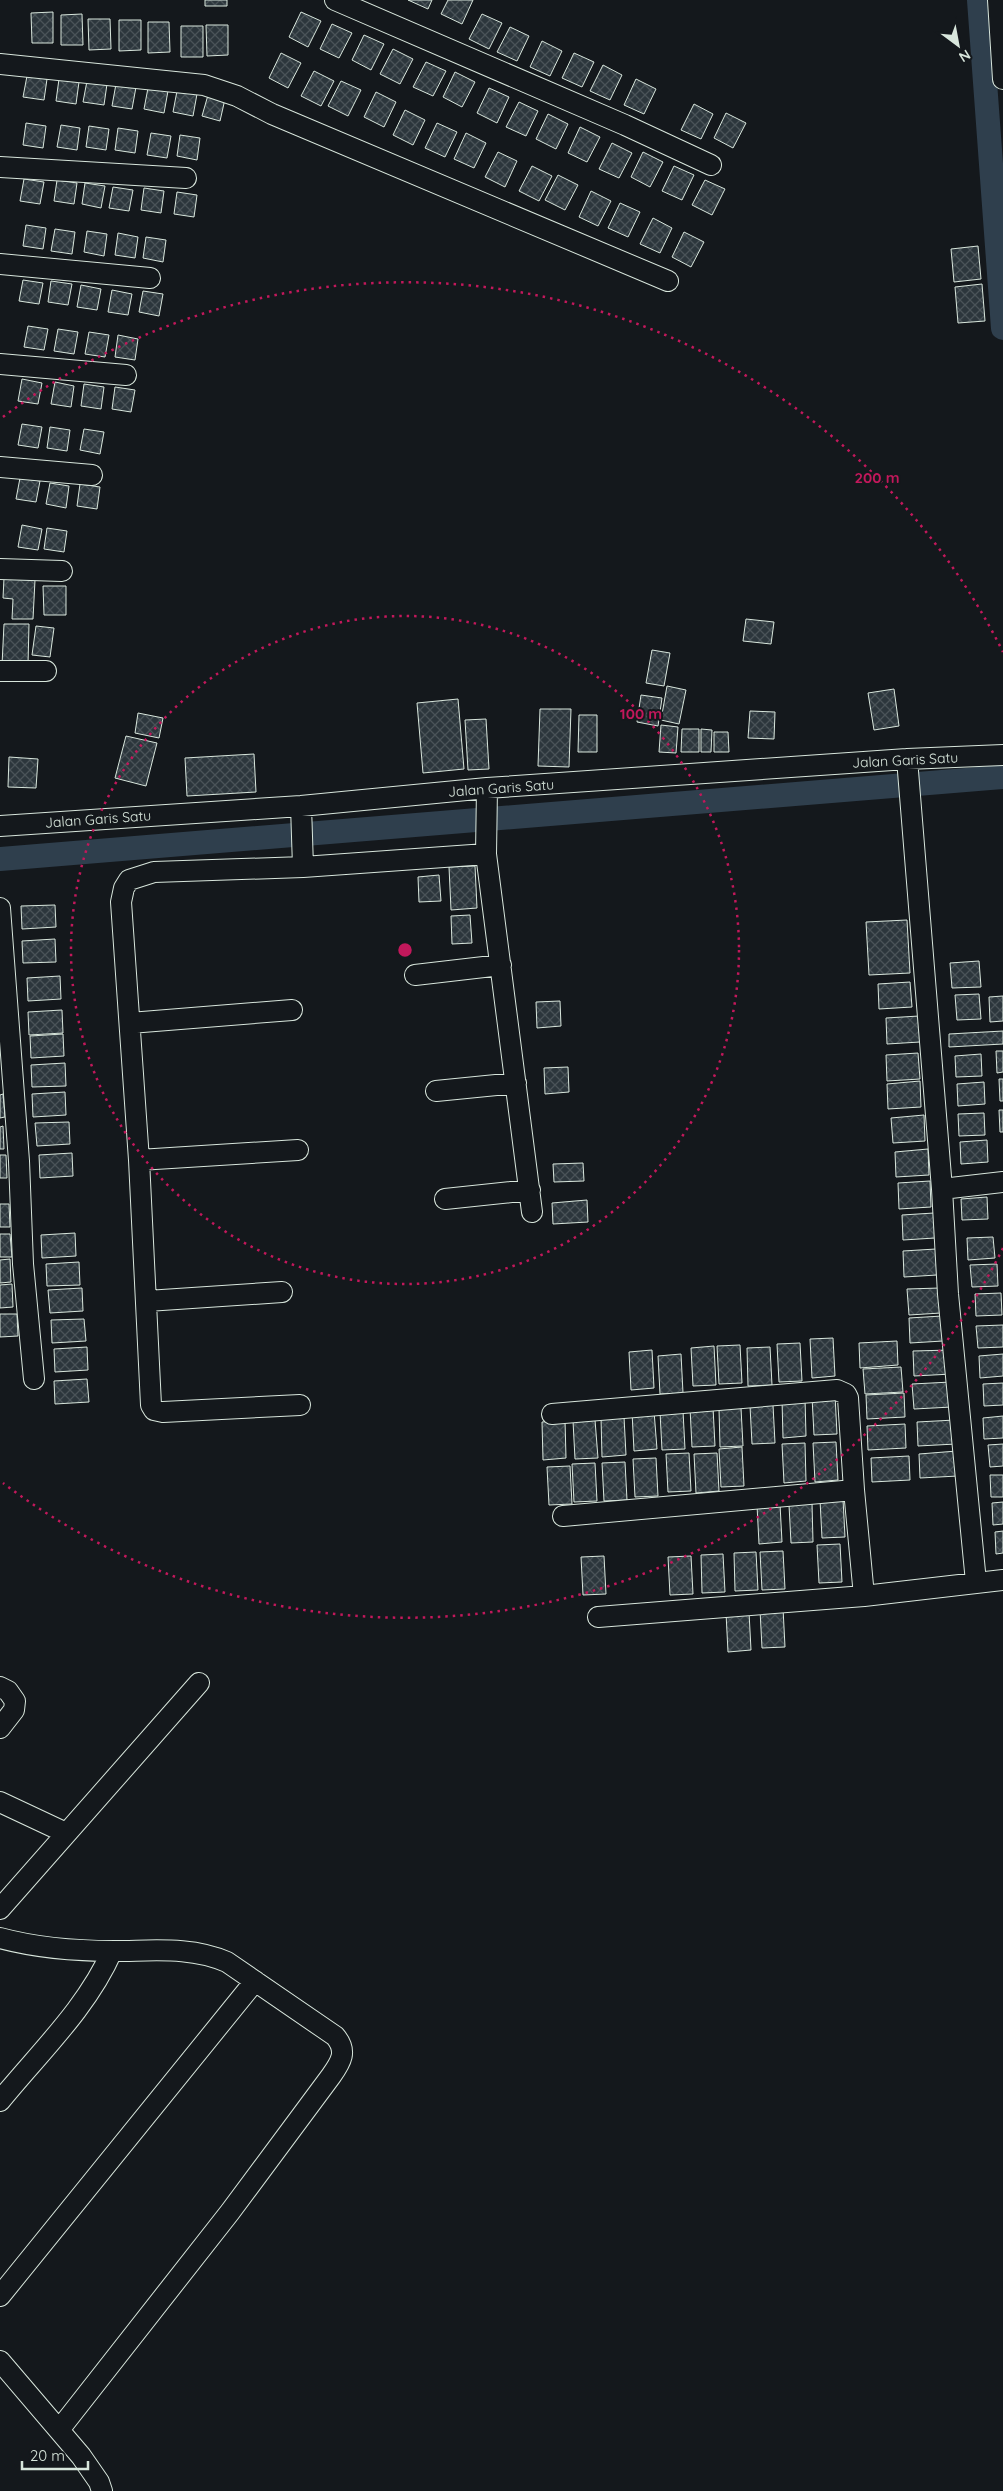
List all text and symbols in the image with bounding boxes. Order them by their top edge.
north arrow [933,20,983,70]
text: N [956,46,974,66]
text: 200 m [855,468,900,487]
text: 100 m [620,704,662,723]
street label: Jalan Garis Satu [851,748,959,772]
street label: Jalan Garis Satu [447,775,555,801]
street label: Jalan Garis Satu [44,806,152,832]
centre of rings [396,941,414,959]
scale bar [22,2438,89,2470]
text: 20 m [30,2446,65,2465]

